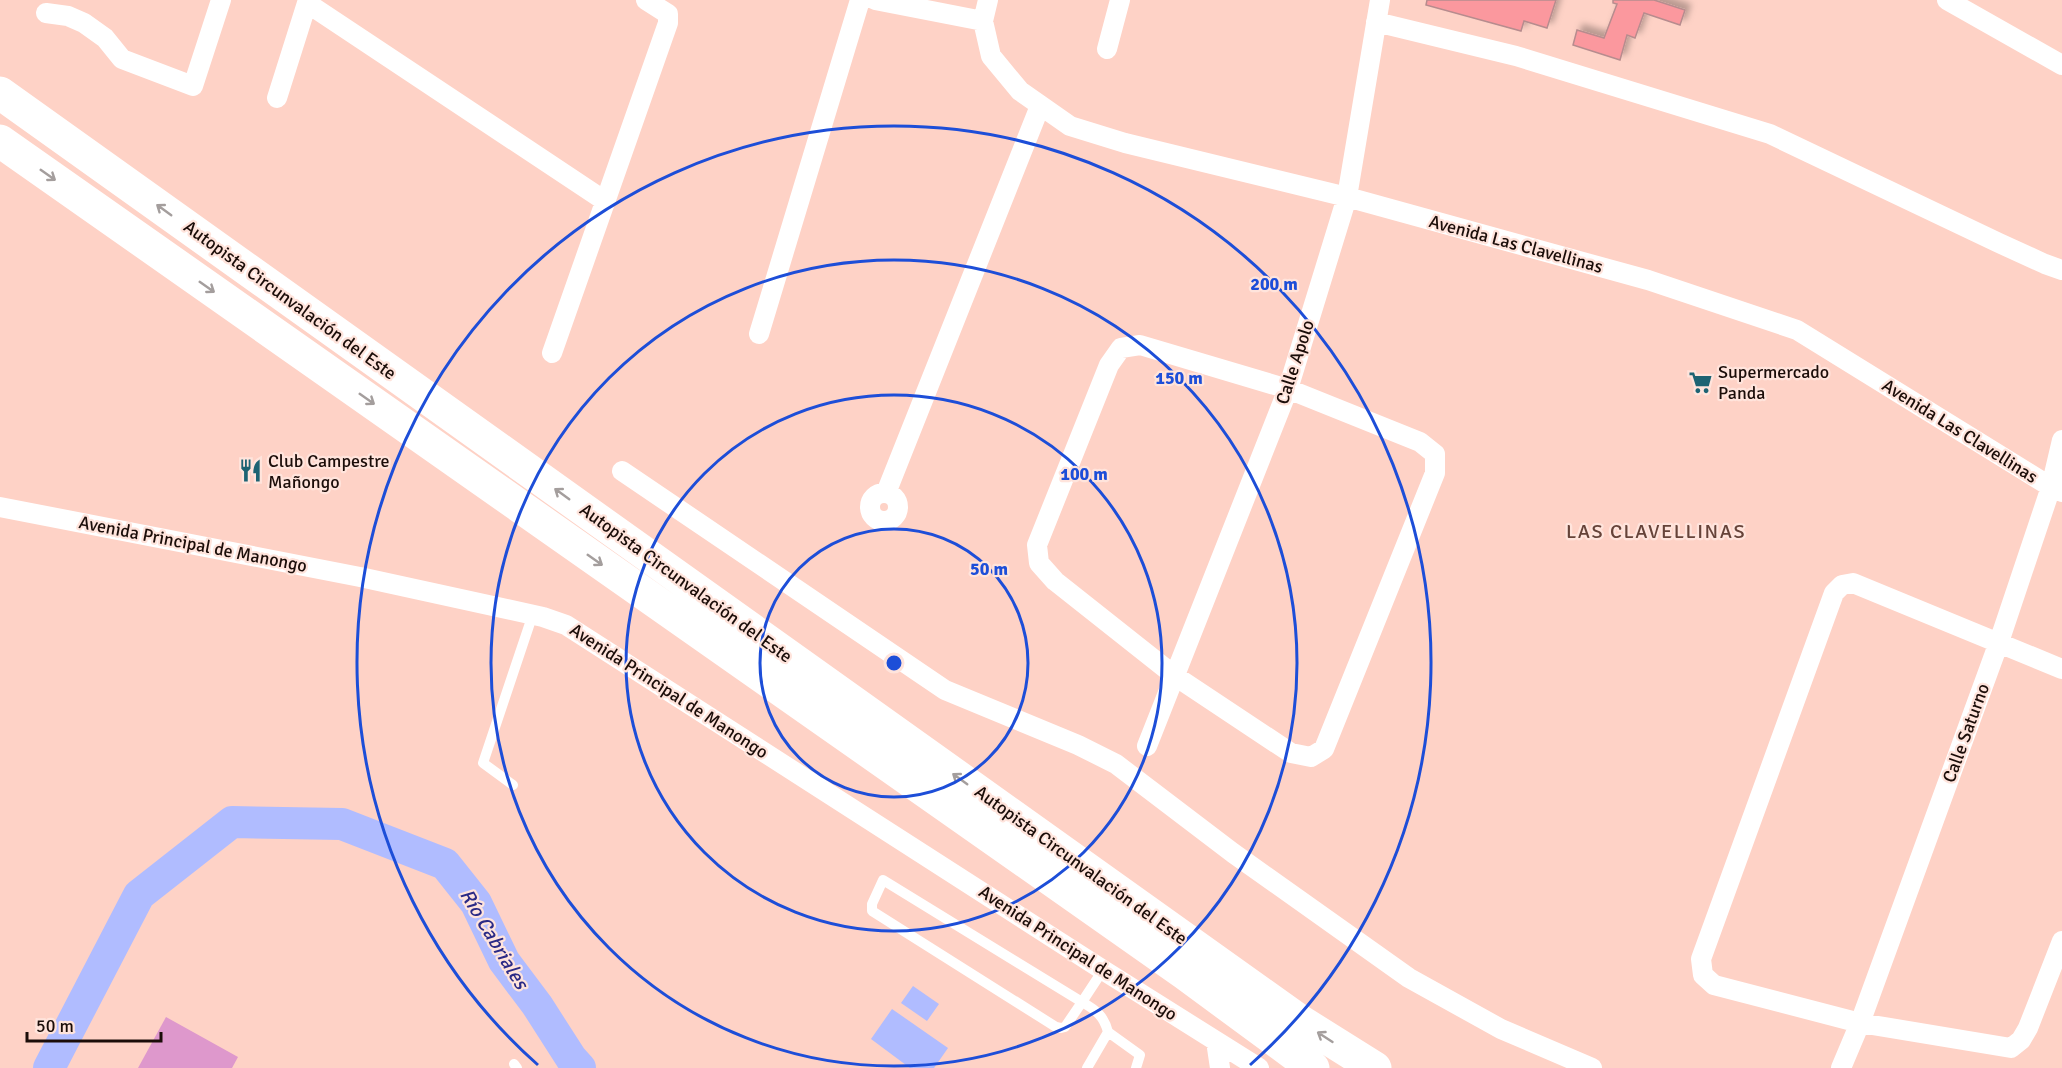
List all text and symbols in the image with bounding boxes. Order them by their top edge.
one-way arrow [39,169,55,181]
one-way arrow [157,204,173,216]
street label: Avenida Las Clavellinas [1427,210,1605,278]
street label: Autopista Circunvalación del Este [180,216,400,384]
text: 200 m [1250,273,1298,295]
one-way arrow [199,281,215,293]
street label: Calle Apolo [1271,317,1319,407]
place label: Supermercado Panda [1718,361,1829,404]
text: 150 m [1155,367,1203,389]
supermarket icon: Supermercado Panda [1687,369,1713,395]
street label: Avenida Las Clavellinas [1878,374,2042,488]
one-way arrow [358,393,375,405]
place label: Club Campestre Mañongo [268,450,389,493]
restaurant icon: Club Campestre Mañongo [237,458,263,484]
text: 100 m [1060,463,1108,485]
one-way arrow [555,488,571,501]
street label: Autopista Circunvalación del Este [576,499,796,667]
street label: Avenida Principal de Manongo [77,511,309,577]
district label: LAS CLAVELLINAS [1566,519,1746,544]
one-way arrow [587,553,603,566]
text: 50 m [970,558,1008,580]
street label: Avenida Principal de Manongo [566,619,772,763]
centre of rings [884,653,904,673]
street label: Calle Saturno [1938,680,1994,786]
one-way arrow [953,772,969,785]
street label: Autopista Circunvalación del Este [971,781,1191,949]
street label: Avenida Principal de Manongo [975,881,1181,1025]
water label: Río Cabriales [454,884,535,996]
scale bar [27,1005,160,1043]
text: 50 m [36,1015,74,1037]
one-way arrow [1316,1031,1333,1044]

